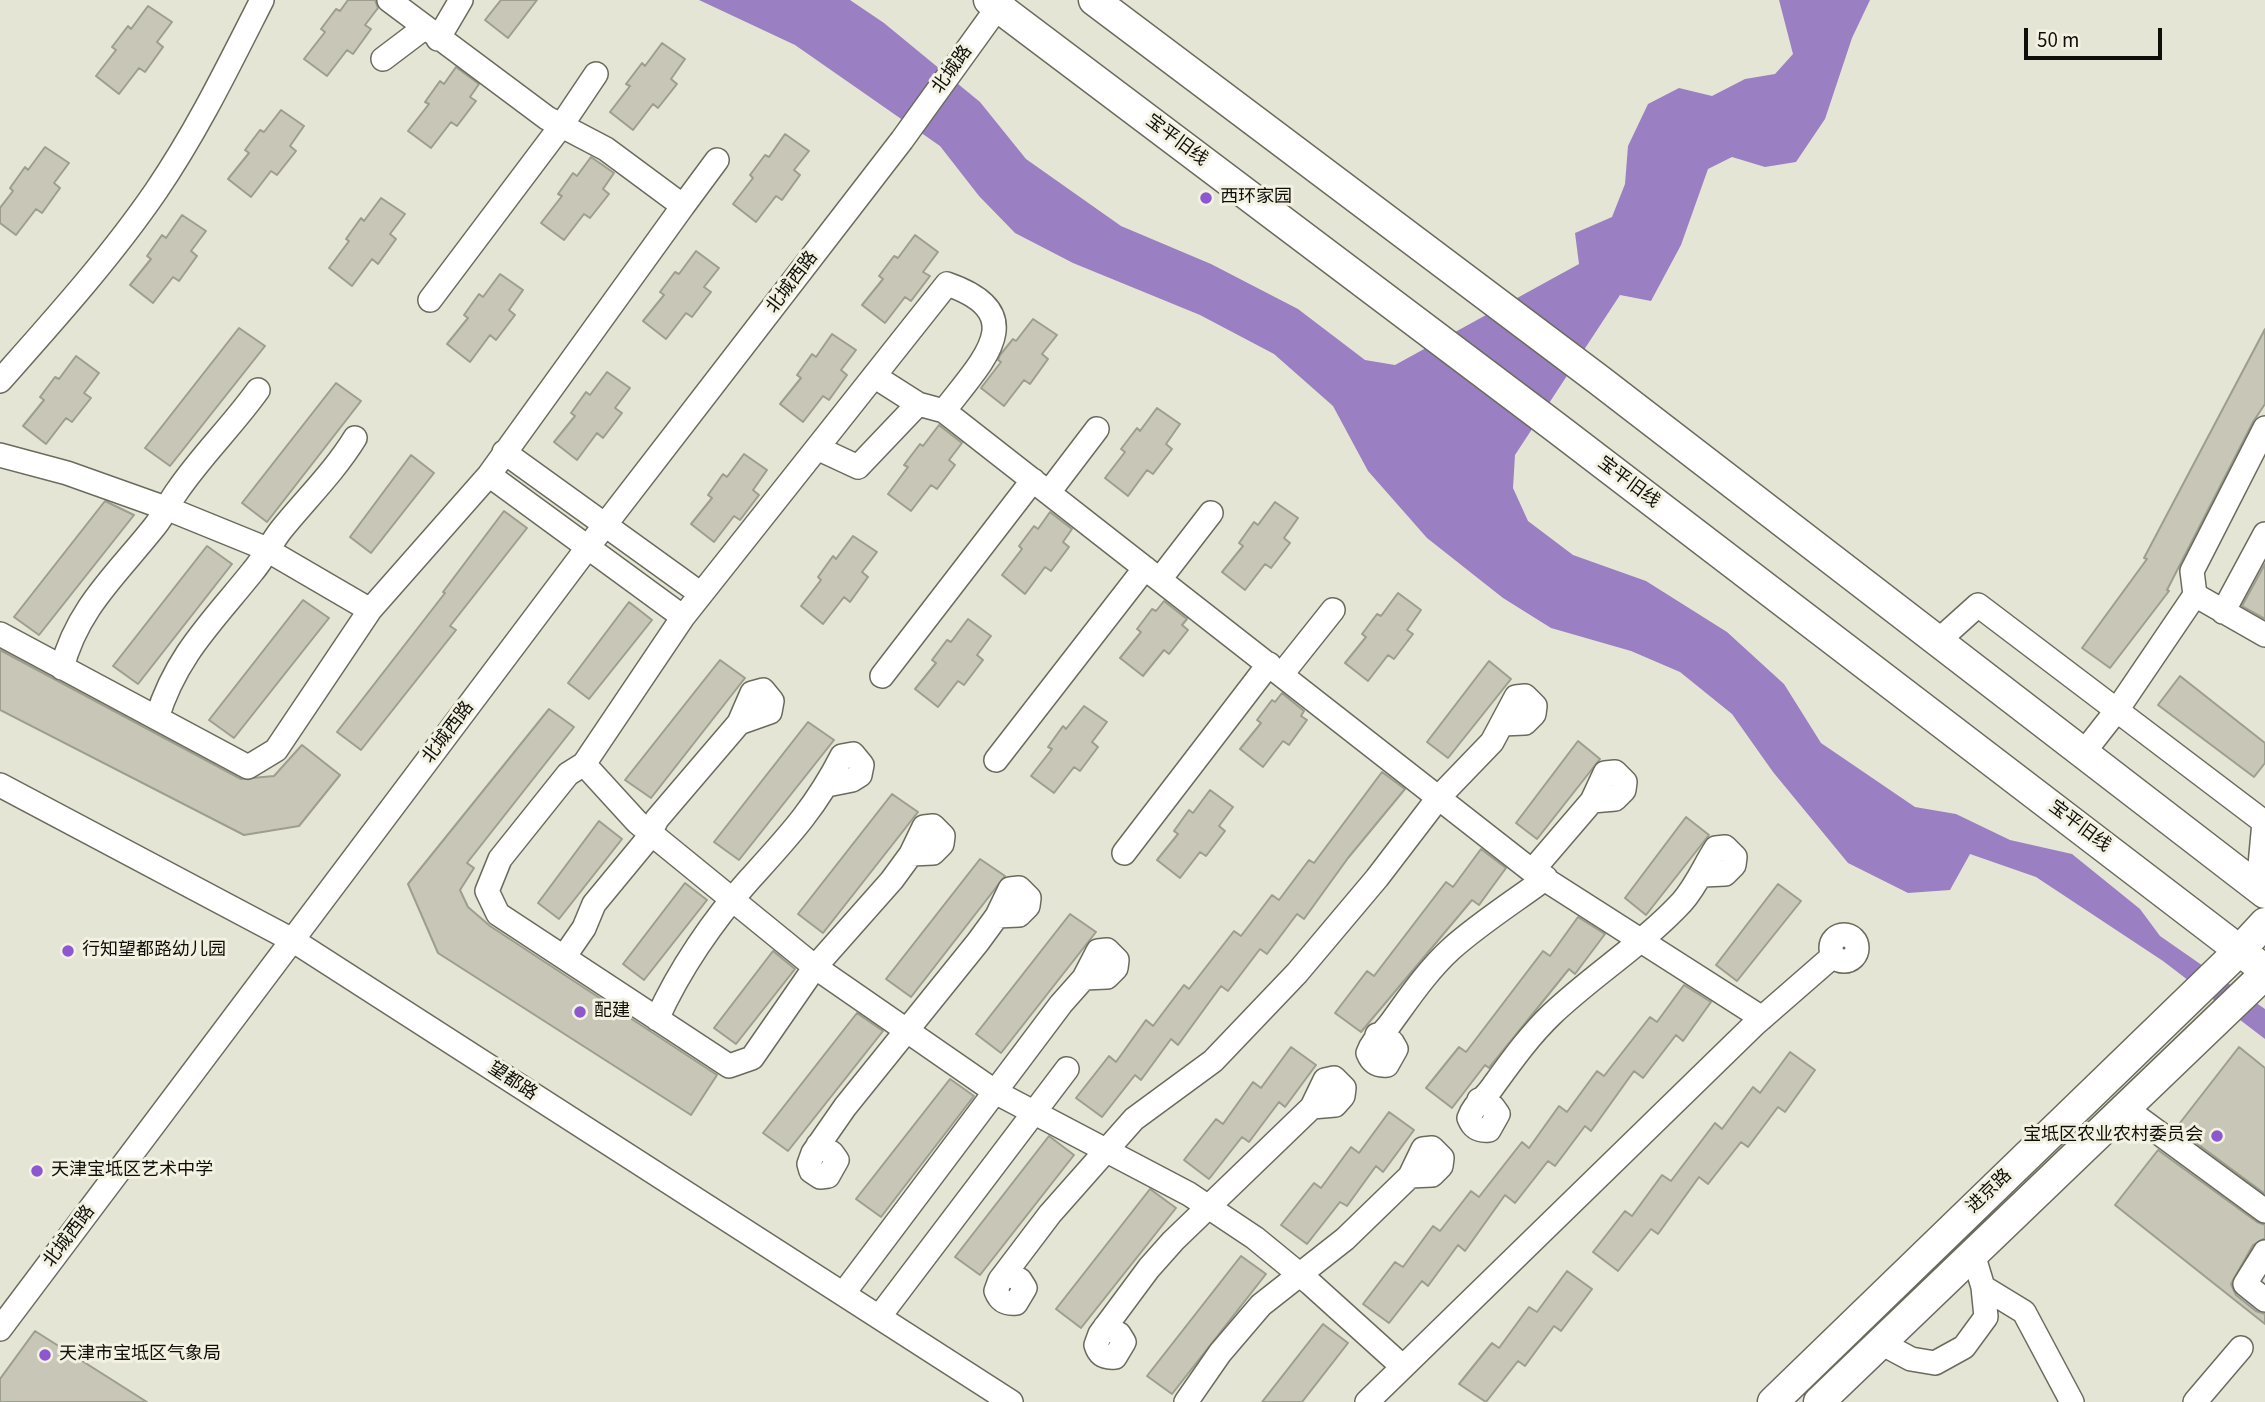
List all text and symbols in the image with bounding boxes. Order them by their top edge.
scale bar [2027,14,2165,58]
text: 50 m [2037,25,2079,55]
street label: 北城路 [928,42,978,98]
street label: 宝平旧线 [1141,111,1211,171]
place label: 西环家园 [1220,187,1292,209]
marker: 西环家园 [1198,190,1214,206]
street label: 北城西路 [763,248,823,318]
street label: 宝平旧线 [1593,453,1663,513]
street label: 北城西路 [419,698,479,768]
street label: 宝平旧线 [2044,797,2114,857]
place label: 行知望都路幼儿园 [82,940,226,962]
marker: 行知望都路幼儿园 [60,943,76,959]
place label: 配建 [594,1001,630,1023]
marker: 配建 [572,1004,588,1020]
street label: 望都路 [483,1058,541,1106]
place label: 宝坻区农业农村委员会 [2023,1125,2203,1147]
marker: 宝坻区农业农村委员会 [2209,1128,2225,1144]
place label: 天津宝坻区艺术中学 [51,1160,213,1182]
marker: 天津宝坻区艺术中学 [29,1163,45,1179]
street label: 进京路 [1963,1165,2017,1219]
street label: 北城西路 [40,1202,100,1272]
place label: 天津市宝坻区气象局 [59,1344,221,1366]
marker: 天津市宝坻区气象局 [37,1347,53,1363]

